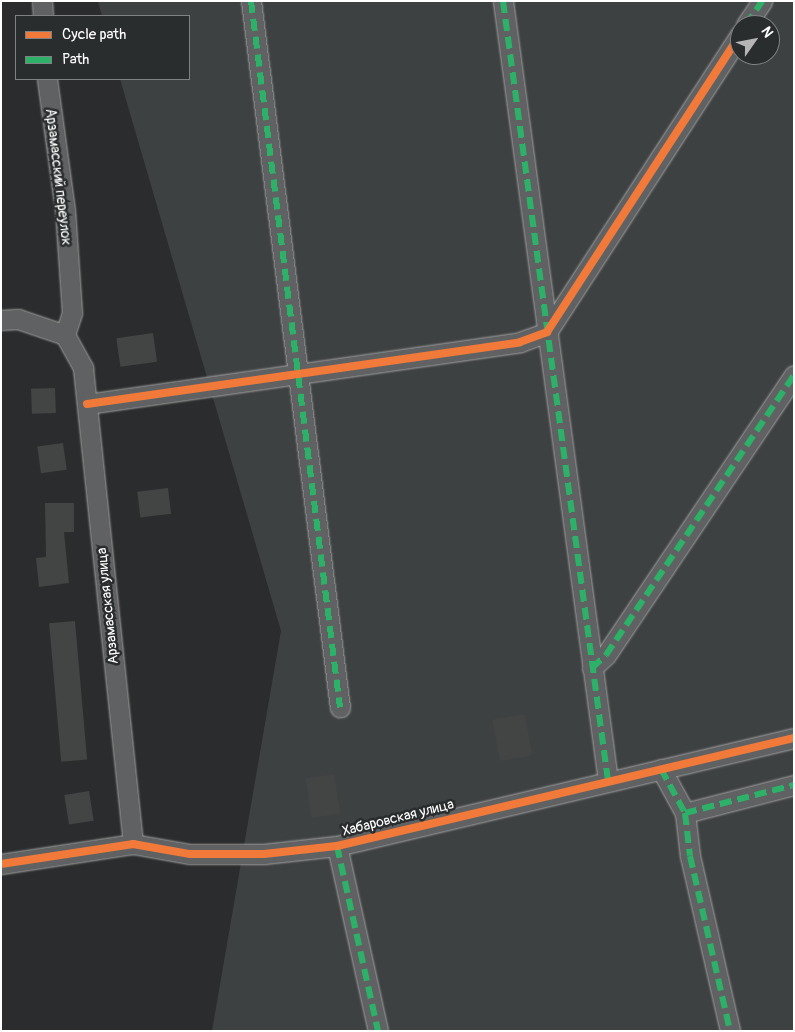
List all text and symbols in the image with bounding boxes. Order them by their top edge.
legend [15,15,190,80]
north arrow [730,15,780,65]
text: N [757,24,777,41]
text: Cycle path [62,25,126,44]
text: Path [62,50,89,69]
street label: Арзамасский переулок [41,108,75,246]
street label: Арзамасская улица [94,547,122,665]
street label: Хабаровская улица [340,796,456,840]

